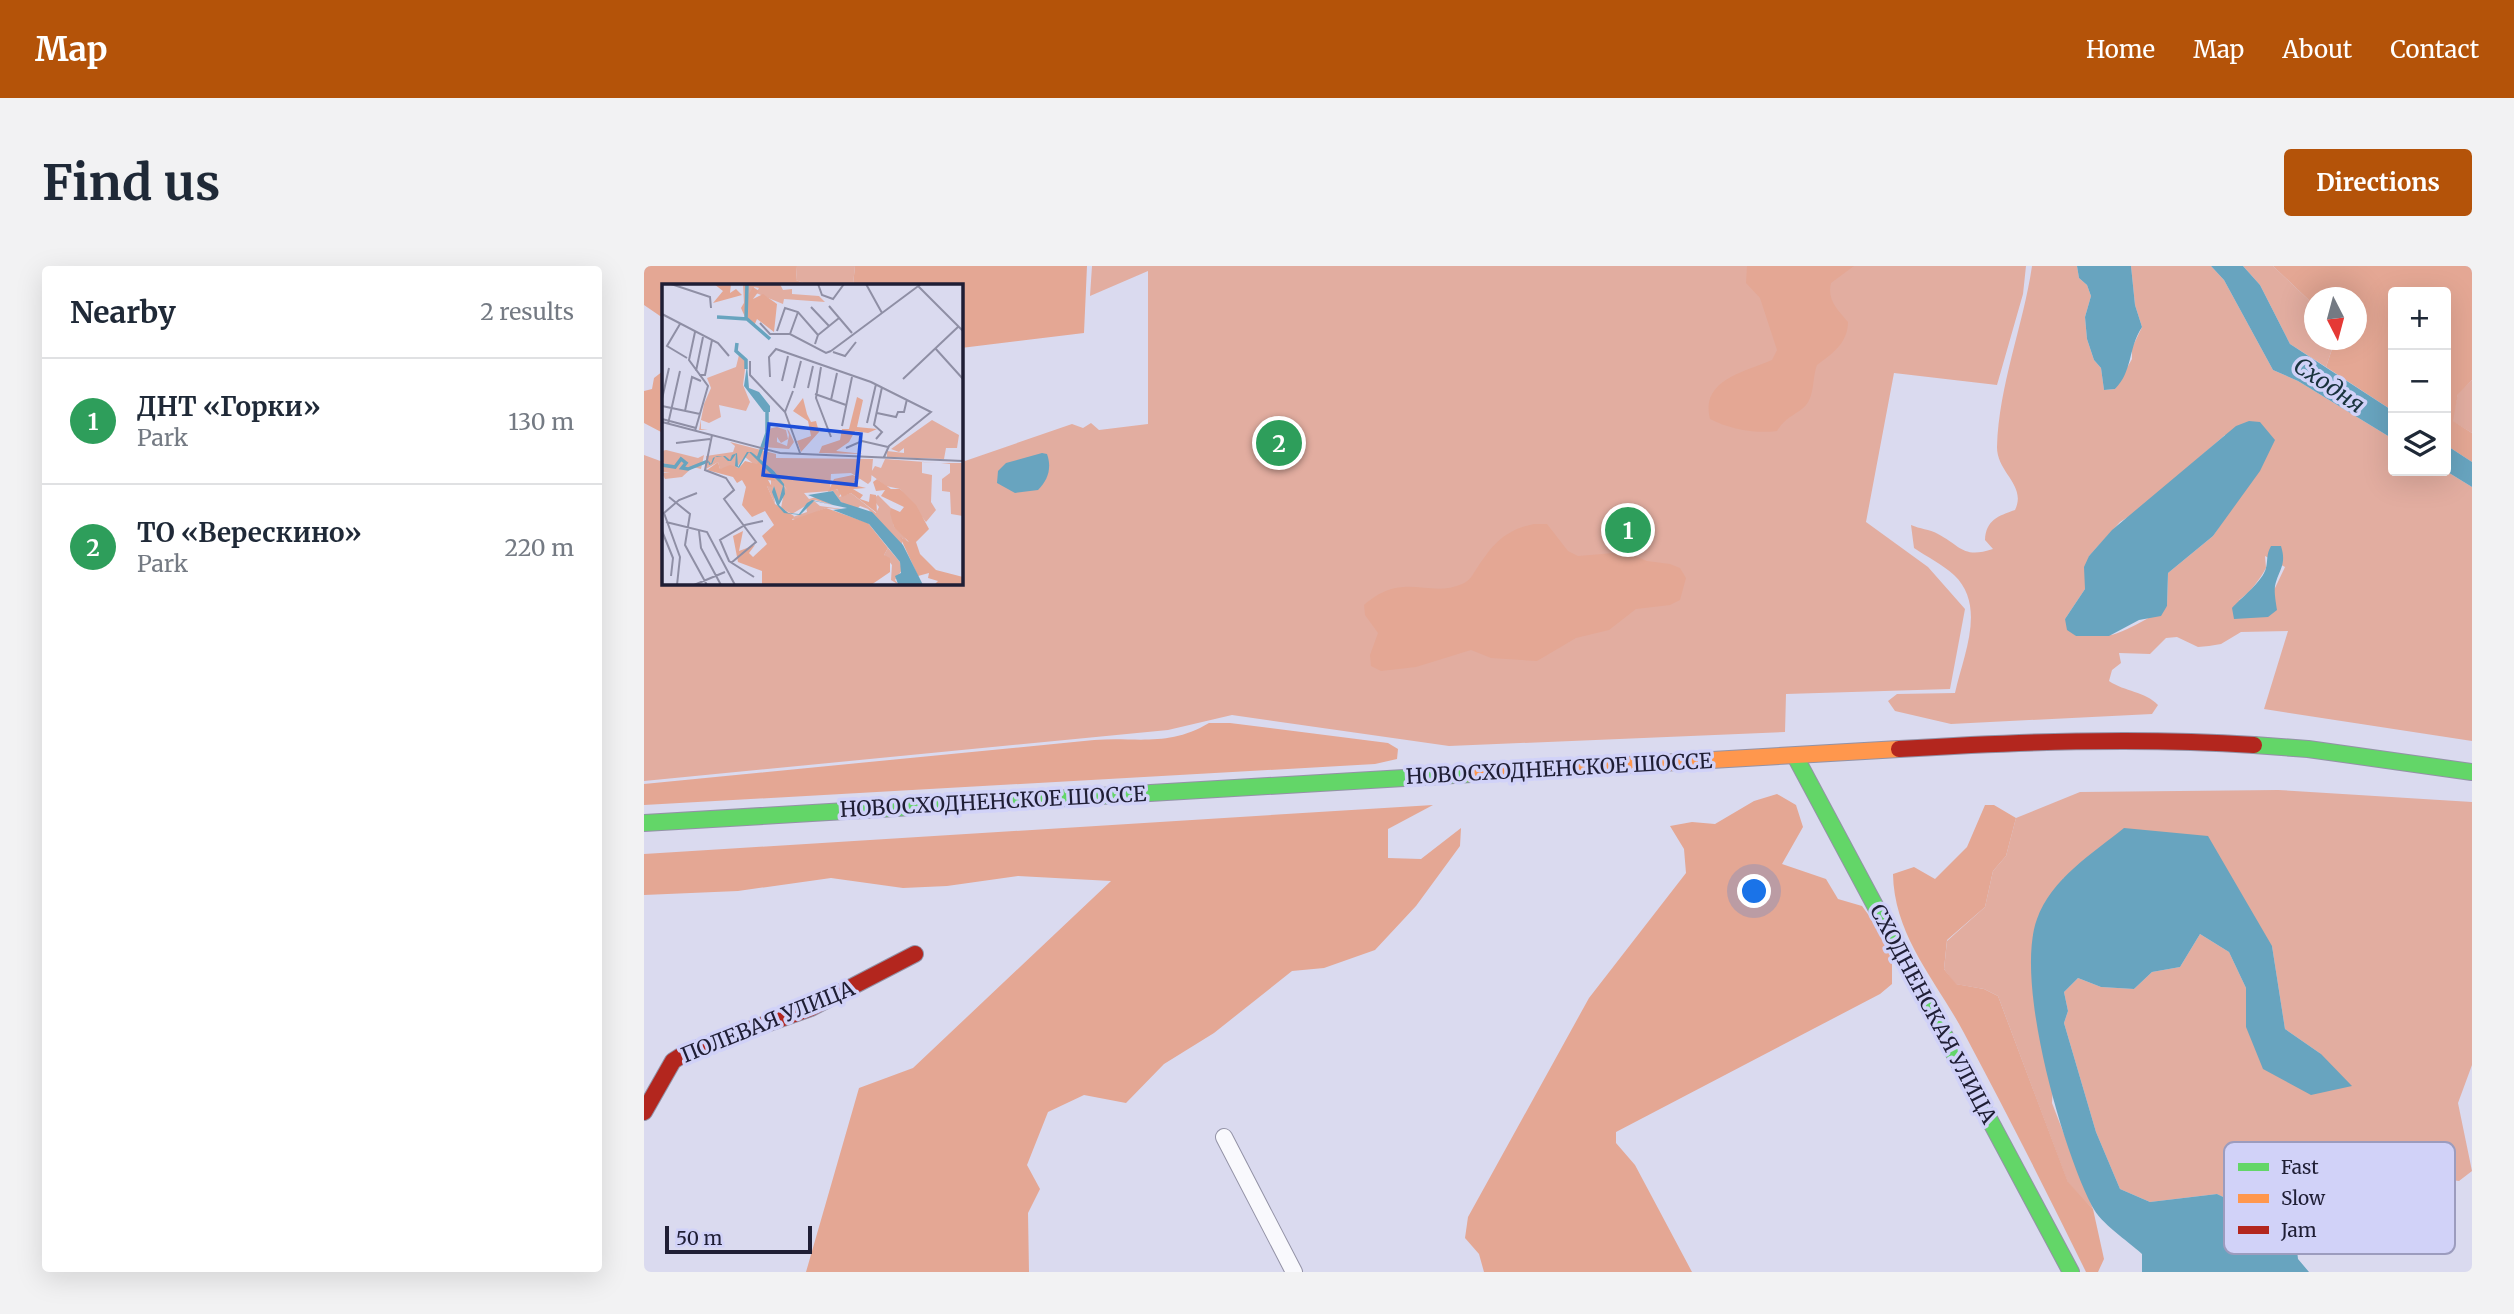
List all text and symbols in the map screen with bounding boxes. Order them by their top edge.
text: Map [35,29,108,70]
text: Home [2086,34,2155,65]
text: Map [2193,34,2244,65]
text: About [2282,34,2352,65]
text: Contact [2390,34,2479,65]
button: Directions [2284,149,2472,216]
text: Find us [42,152,220,213]
inset map [662,284,962,584]
north arrow [2304,287,2367,350]
map controls [2388,287,2451,476]
button: + [2388,287,2451,350]
text: Nearby [70,293,176,331]
text: 2 results [480,297,574,326]
water label: Сходня [2288,350,2370,419]
button: − [2388,350,2451,413]
text: ДНТ «Горки» [137,390,321,423]
text: 1 [88,407,98,436]
text: 130 m [508,407,574,436]
button: layers [2388,413,2451,476]
pin: 2 [1256,417,1302,469]
text: Park [137,423,188,452]
pin: 1 [1605,504,1651,556]
text: ТО «Верескино» [137,516,362,549]
text: 2 [86,533,100,562]
text: 220 m [504,533,574,562]
text: Park [137,549,188,578]
street label: НОВОСХОДНЕНСКОЕ ШОССЕ [1405,747,1713,790]
street label: НОВОСХОДНЕНСКОЕ ШОССЕ [839,780,1147,823]
your location [1737,874,1771,908]
street label: СХОДНЕНСКАЯ УЛИЦА [1864,899,2003,1128]
street label: ПОЛЕВАЯ УЛИЦА [677,974,859,1069]
legend [2224,1142,2455,1254]
text: Fast [2281,1155,2319,1179]
text: Slow [2281,1186,2326,1210]
text: Jam [2280,1218,2317,1242]
scale bar [665,1223,812,1255]
text: 50 m [676,1226,722,1250]

